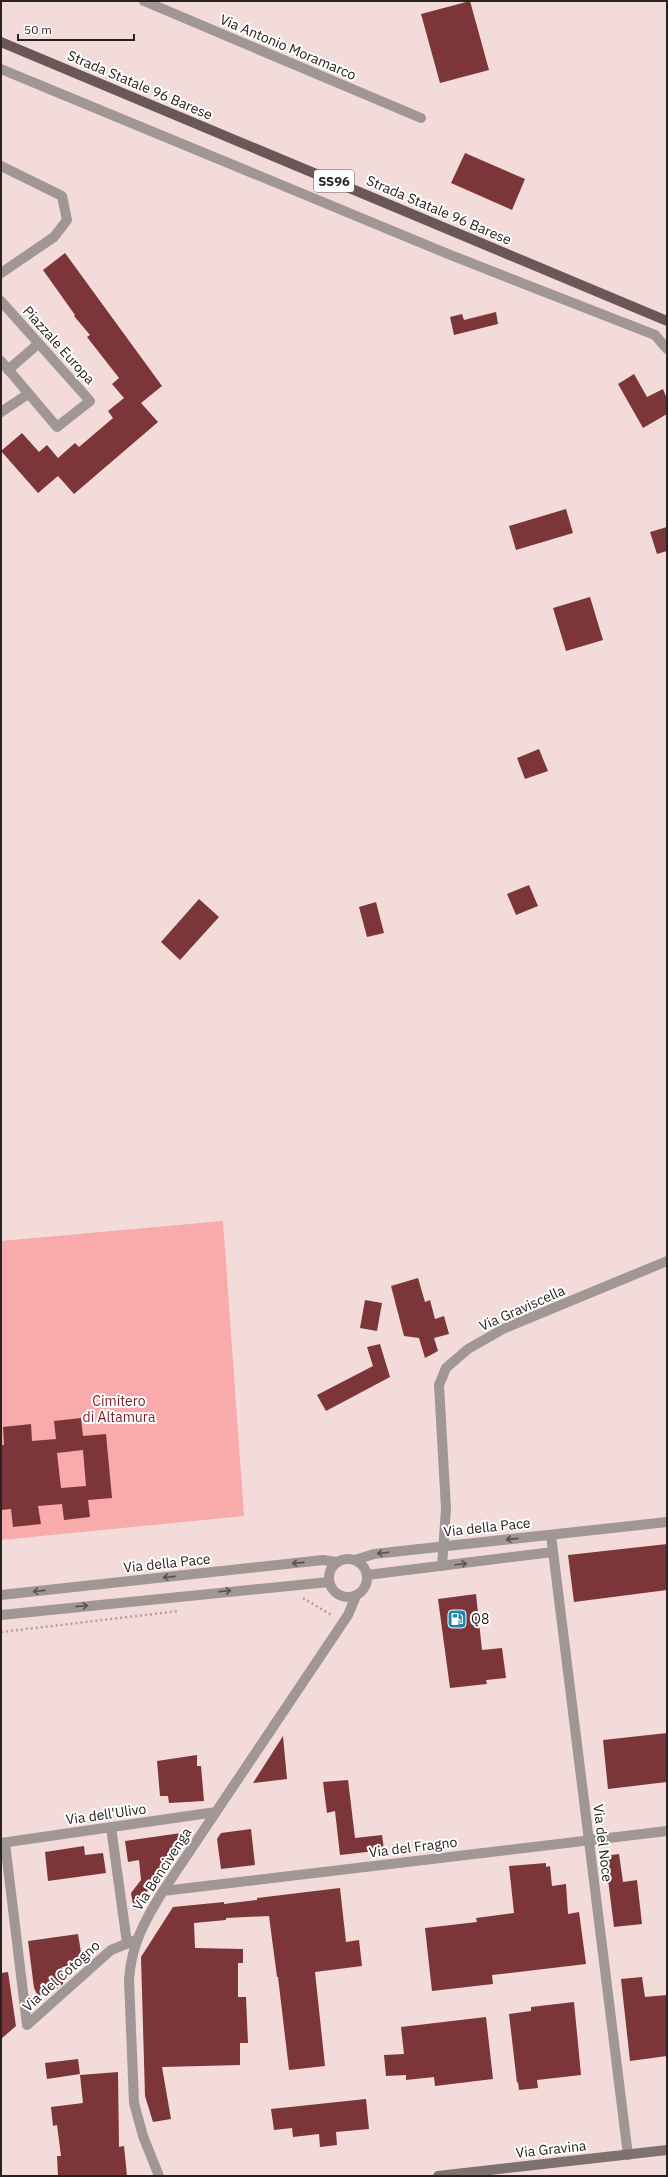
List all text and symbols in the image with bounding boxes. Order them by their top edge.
street label: Via Antonio Moramarco [217,10,359,84]
scale bar [18,16,134,42]
text: 50 m [24,22,52,37]
street label: Strada Statale 96 Barese [65,46,216,124]
road number: SS96 [314,170,354,192]
street label: Strada Statale 96 Barese [364,171,515,249]
street label: Piazzale Europa [19,302,99,388]
street label: Via Graviscella [476,1281,568,1335]
park label: Cimitero di Altamura [83,1392,156,1426]
street label: Via della Pace [443,1513,532,1541]
one-way arrow [506,1535,519,1542]
street label: Via della Pace [123,1549,212,1577]
one-way arrow [377,1549,390,1557]
one-way arrow [292,1559,305,1567]
one-way arrow [454,1560,467,1568]
one-way arrow [163,1573,176,1581]
one-way arrow [33,1587,46,1595]
one-way arrow [218,1587,231,1595]
one-way arrow [75,1603,88,1610]
fuel station icon: Q8 [446,1608,468,1630]
place label: Q8 [471,1610,489,1628]
street label: Via dell'Ulivo [65,1799,147,1829]
street label: Via del Noce [589,1803,617,1883]
street label: Via Bencivenga [128,1824,196,1914]
street label: Via del Fragno [368,1833,458,1861]
street label: Via del Cotogno [19,1936,104,2016]
street label: Via Gravina [515,2136,588,2162]

